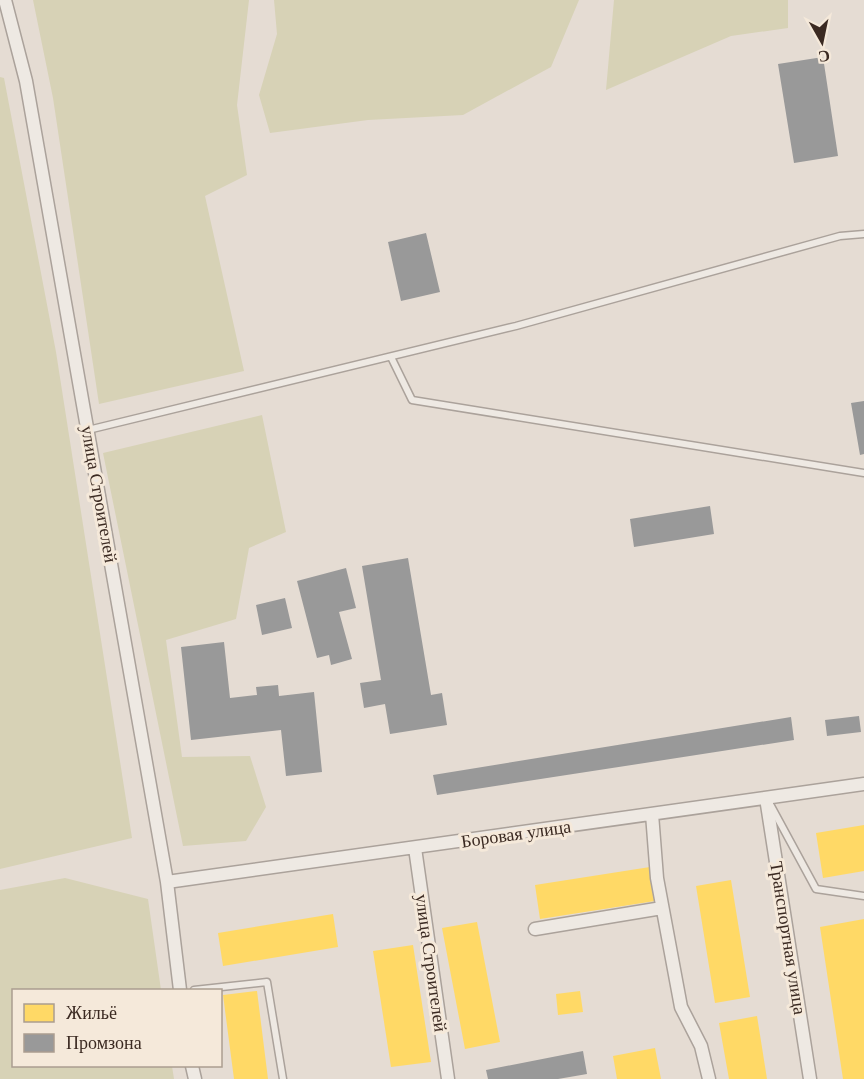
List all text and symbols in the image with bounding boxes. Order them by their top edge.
north arrow [792,12,852,72]
text: С [817,47,831,66]
street label: улица Строителей [77,424,121,564]
street label: Боровая улица [460,816,572,852]
street label: Транспортная улица [766,860,810,1016]
street label: улица Строителей [411,893,451,1034]
legend [12,989,222,1067]
text: Жильё [66,1003,117,1023]
text: Промзона [66,1033,142,1053]

